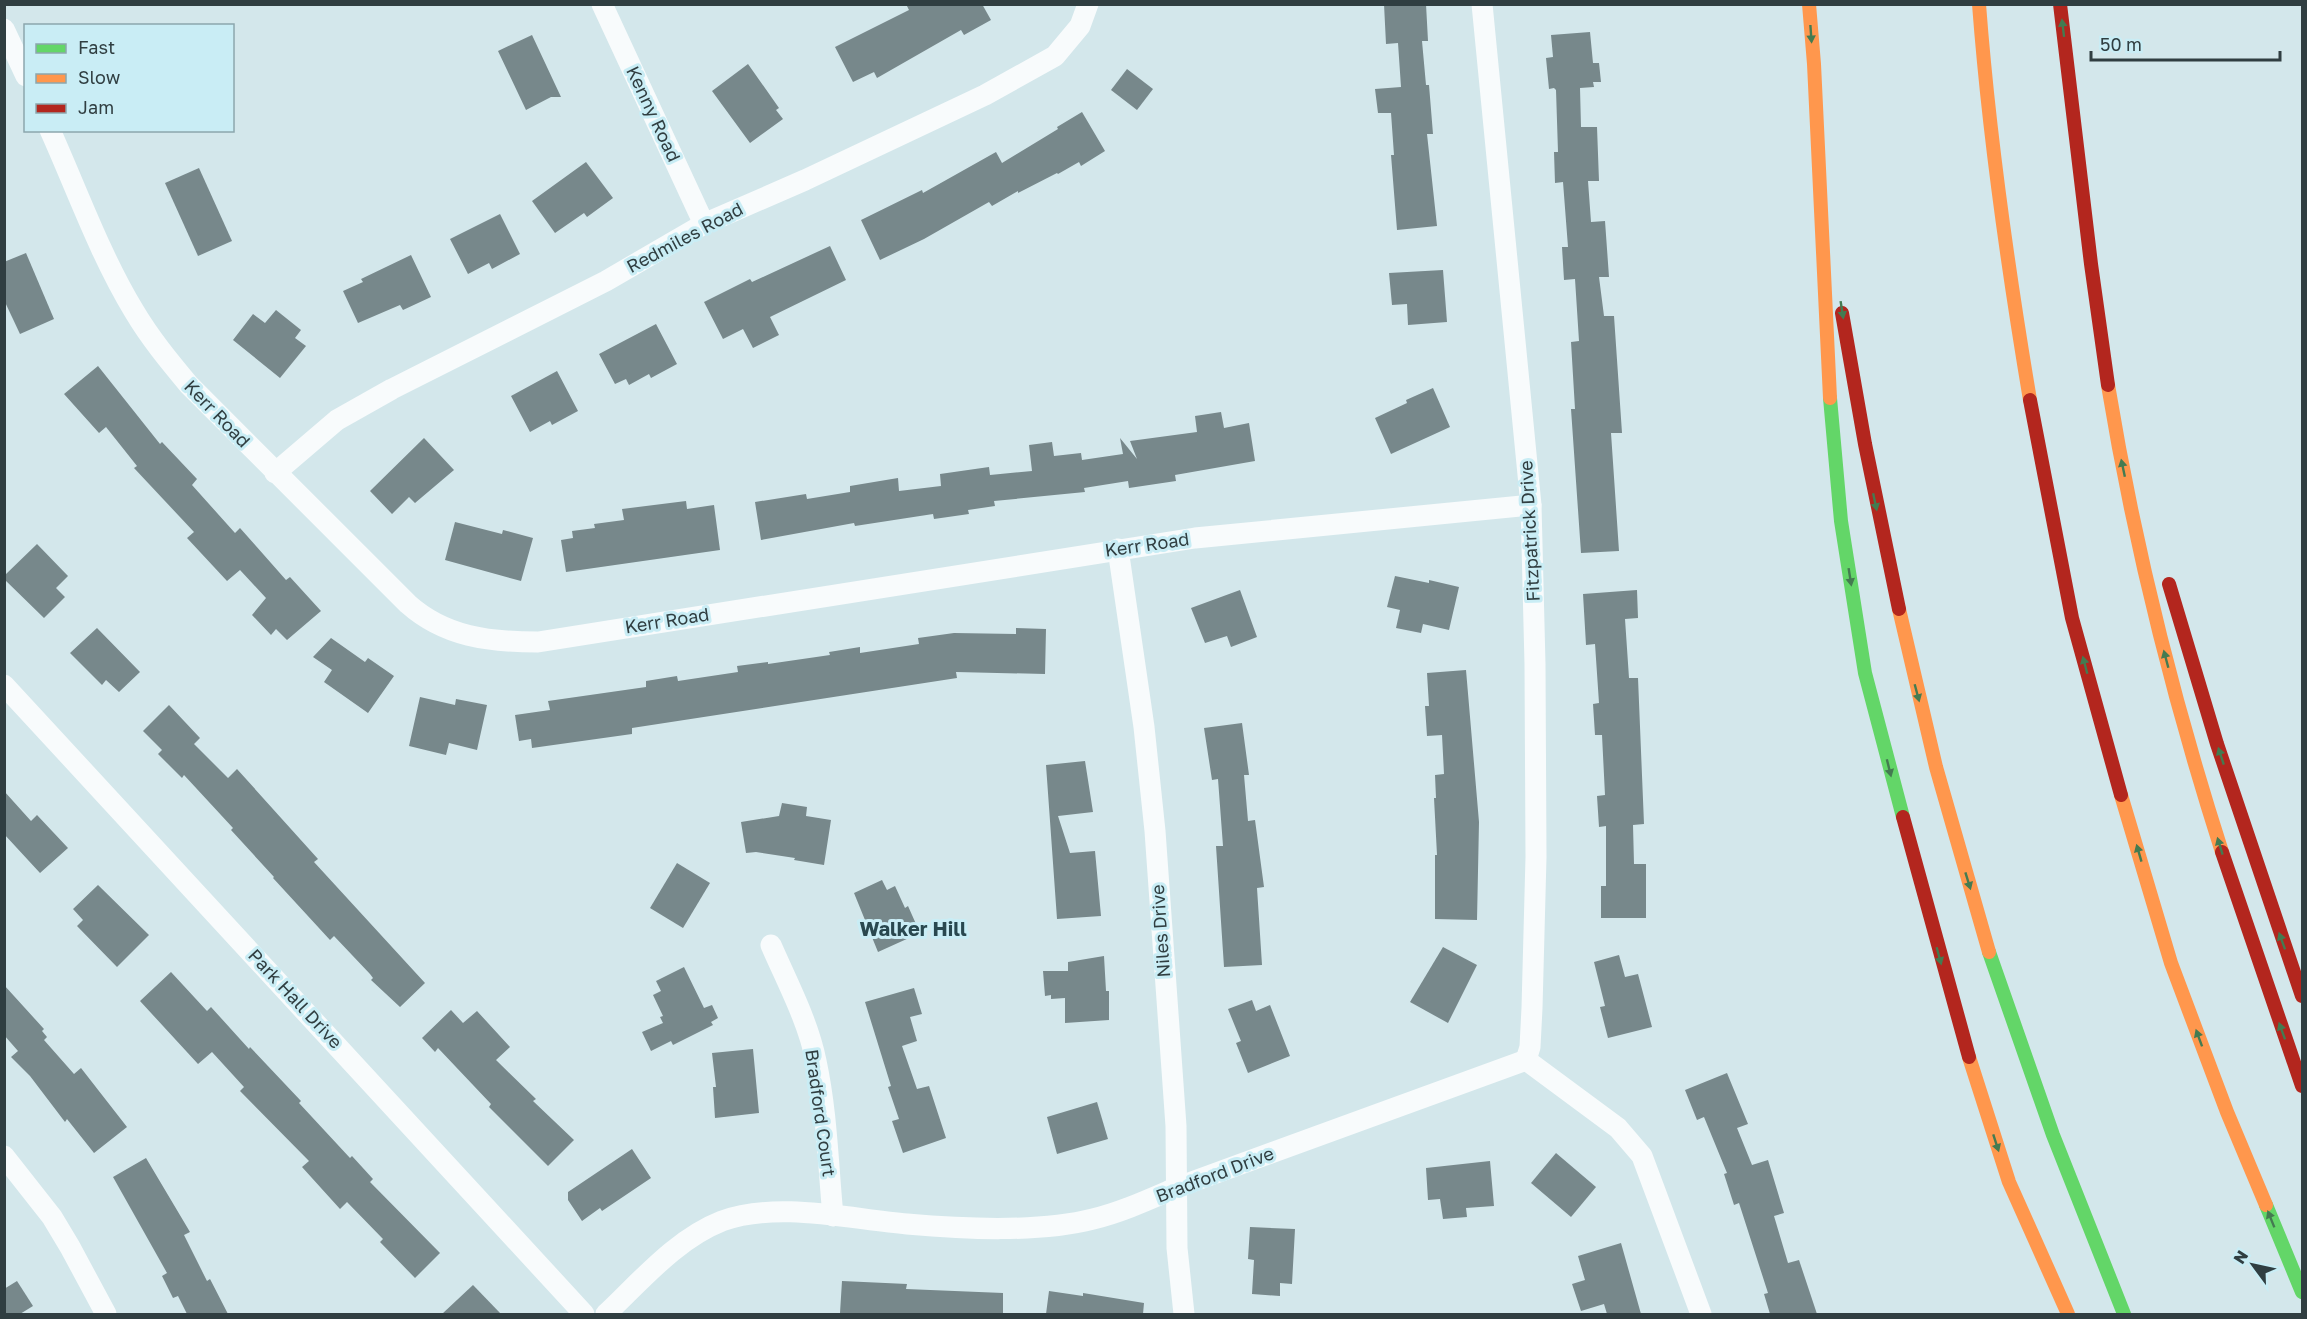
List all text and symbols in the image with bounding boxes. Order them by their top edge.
one-way arrow [2058,18,2067,37]
legend [24,24,234,132]
scale bar [2091,24,2280,62]
one-way arrow [1807,25,1816,44]
text: 50 m [2100,33,2142,55]
text: Fast [78,36,115,58]
street label: Kenny Road [622,62,686,165]
text: Slow [78,66,121,88]
text: Jam [78,96,114,118]
street label: Redmiles Road [623,197,746,277]
one-way arrow [1837,301,1846,320]
street label: Kerr Road [180,375,255,452]
one-way arrow [2118,459,2128,478]
street label: Fitzpatrick Drive [1514,460,1544,602]
one-way arrow [1871,493,1881,511]
street label: Kerr Road [1103,527,1191,561]
one-way arrow [1845,568,1854,587]
street label: Kerr Road [623,602,711,638]
one-way arrow [2161,649,2170,667]
one-way arrow [2080,656,2090,674]
one-way arrow [1912,684,1922,702]
one-way arrow [2216,747,2226,765]
one-way arrow [1885,759,1895,777]
one-way arrow [2215,837,2224,855]
one-way arrow [2134,844,2143,862]
one-way arrow [1964,872,1973,890]
street label: Niles Drive [1146,884,1174,978]
district label: Walker Hill [859,916,967,940]
one-way arrow [2277,932,2287,950]
street label: Park Hall Drive [244,944,347,1053]
one-way arrow [1935,947,1945,965]
one-way arrow [2277,1022,2287,1040]
one-way arrow [2194,1029,2203,1047]
street label: Bradford Court [801,1048,841,1178]
one-way arrow [1992,1134,2001,1152]
street label: Bradford Drive [1153,1142,1277,1207]
one-way arrow [2266,1210,2275,1228]
north arrow [2223,1235,2283,1295]
text: N [2229,1246,2252,1267]

